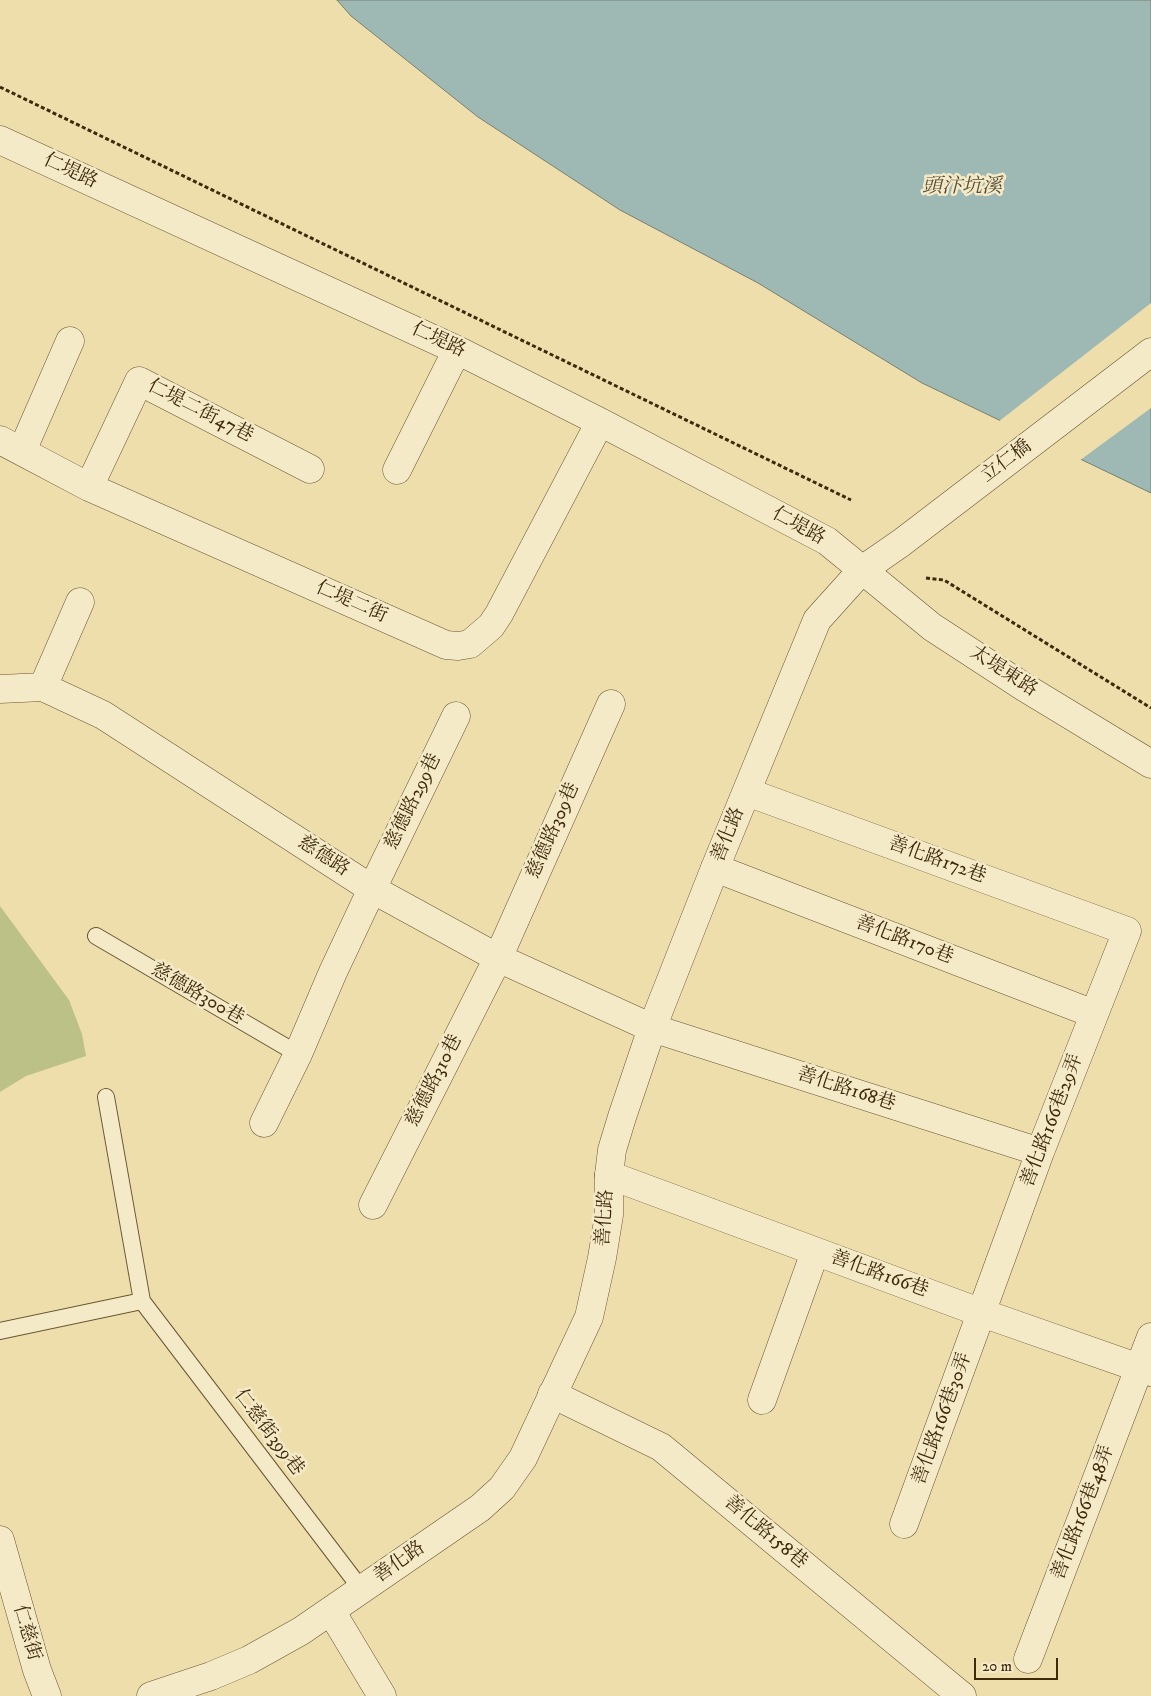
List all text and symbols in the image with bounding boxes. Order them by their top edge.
street label: 仁堤路 [39,150,101,194]
water label: 頭汴坑溪 [922,176,1002,200]
street label: 仁堤路 [407,319,469,363]
street label: 仁堤二街47巷 [143,376,257,448]
street label: 立仁橋 [977,436,1037,488]
street label: 仁堤路 [768,503,828,551]
street label: 仁堤二街 [312,577,390,629]
street label: 太堤東路 [965,642,1041,702]
street label: 慈德路299巷 [381,750,447,854]
street label: 慈德路309巷 [523,779,585,883]
street label: 善化路 [708,804,750,866]
street label: 慈德路 [293,832,353,882]
street label: 善化路172巷 [885,833,989,889]
street label: 善化路170巷 [852,912,956,970]
street label: 慈德路300巷 [146,959,248,1031]
street label: 慈德路310巷 [402,1031,468,1131]
street label: 善化路166巷29弄 [1017,1051,1089,1191]
street label: 善化路168巷 [794,1063,898,1117]
street label: 善化路 [593,1189,619,1247]
street label: 善化路166巷 [827,1247,931,1303]
street label: 善化路166巷30弄 [909,1350,977,1488]
street label: 仁慈街399巷 [228,1385,308,1481]
street label: 善化路166巷48弄 [1048,1443,1120,1583]
street label: 善化路158巷 [719,1492,811,1574]
street label: 善化路 [370,1537,430,1589]
street label: 仁慈街 [7,1602,45,1664]
scale bar [976,1648,1060,1680]
text: 20 m [982,1657,1012,1676]

